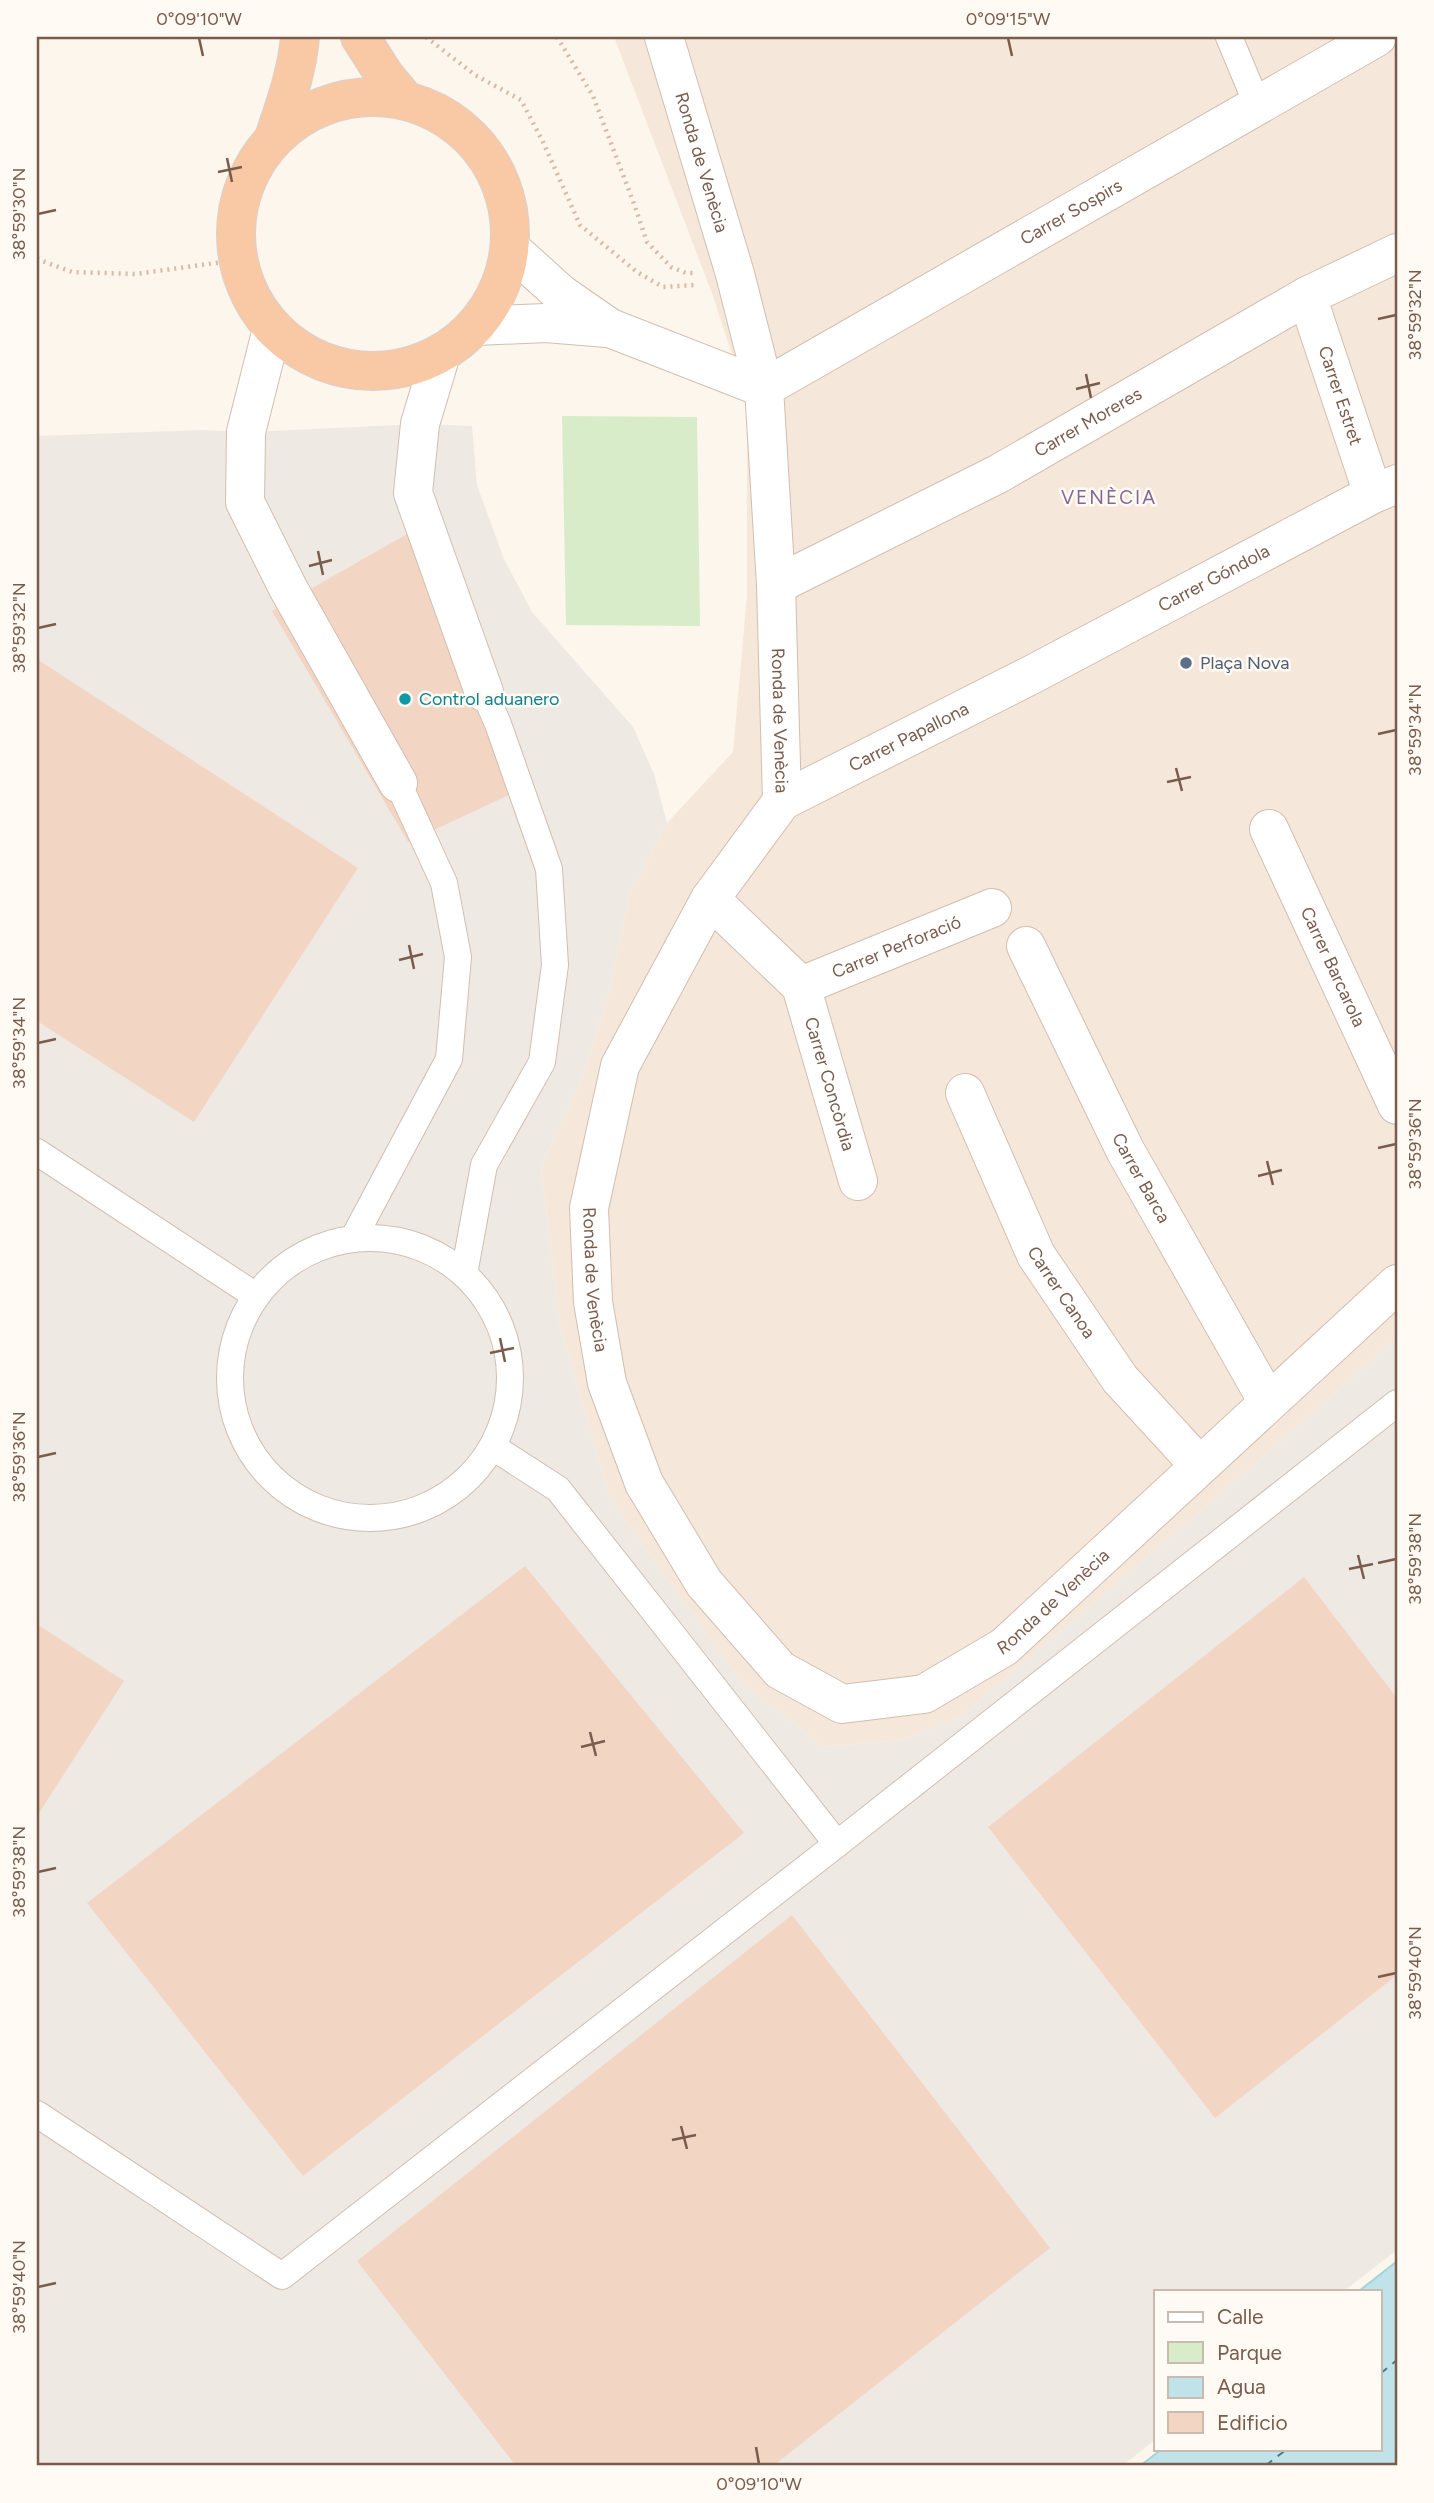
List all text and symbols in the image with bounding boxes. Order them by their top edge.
text: 0°09'10"W [156,8,242,30]
text: 0°09'15"W [966,8,1051,30]
street label: Ronda de Venècia [670,90,733,235]
text: 38°59'30"N [8,168,30,260]
street label: Carrer Sospirs [1016,174,1126,250]
text: 38°59'32"N [1404,269,1426,361]
street label: Carrer Estret [1313,343,1367,448]
street label: Carrer Moreres [1030,383,1146,462]
district label: VENÈCIA [1061,486,1157,509]
street label: Carrer Góndola [1154,540,1273,617]
text: 38°59'32"N [8,582,30,674]
street label: Ronda de Venècia [767,648,793,794]
place label: Plaça Nova [1200,652,1289,674]
marker: Plaça Nova [1178,655,1194,671]
text: 38°59'34"N [1404,684,1426,776]
place label: Control aduanero [419,688,560,710]
marker: Control aduanero [397,691,413,707]
street label: Carrer Papallona [845,697,972,776]
street label: Carrer Barcarola [1296,903,1370,1030]
street label: Carrer Perforació [828,911,964,983]
text: 38°59'34"N [8,997,30,1089]
street label: Carrer Concòrdia [800,1014,860,1154]
text: 38°59'36"N [1404,1098,1426,1190]
street label: Carrer Barca [1107,1129,1175,1227]
street label: Ronda de Venècia [578,1207,612,1354]
street label: Carrer Canoa [1023,1243,1100,1343]
text: 38°59'36"N [8,1411,30,1503]
text: 38°59'38"N [1404,1513,1426,1605]
street label: Ronda de Venècia [993,1544,1114,1660]
text: 38°59'38"N [8,1826,30,1918]
text: 38°59'40"N [1404,1926,1426,2020]
text: 38°59'40"N [8,2240,30,2334]
legend [1154,2290,1382,2450]
text: Calle [1217,2304,1264,2329]
text: Parque [1217,2340,1282,2365]
text: Agua [1217,2374,1266,2399]
text: Edificio [1217,2410,1288,2435]
text: 0°09'10"W [716,2473,802,2495]

